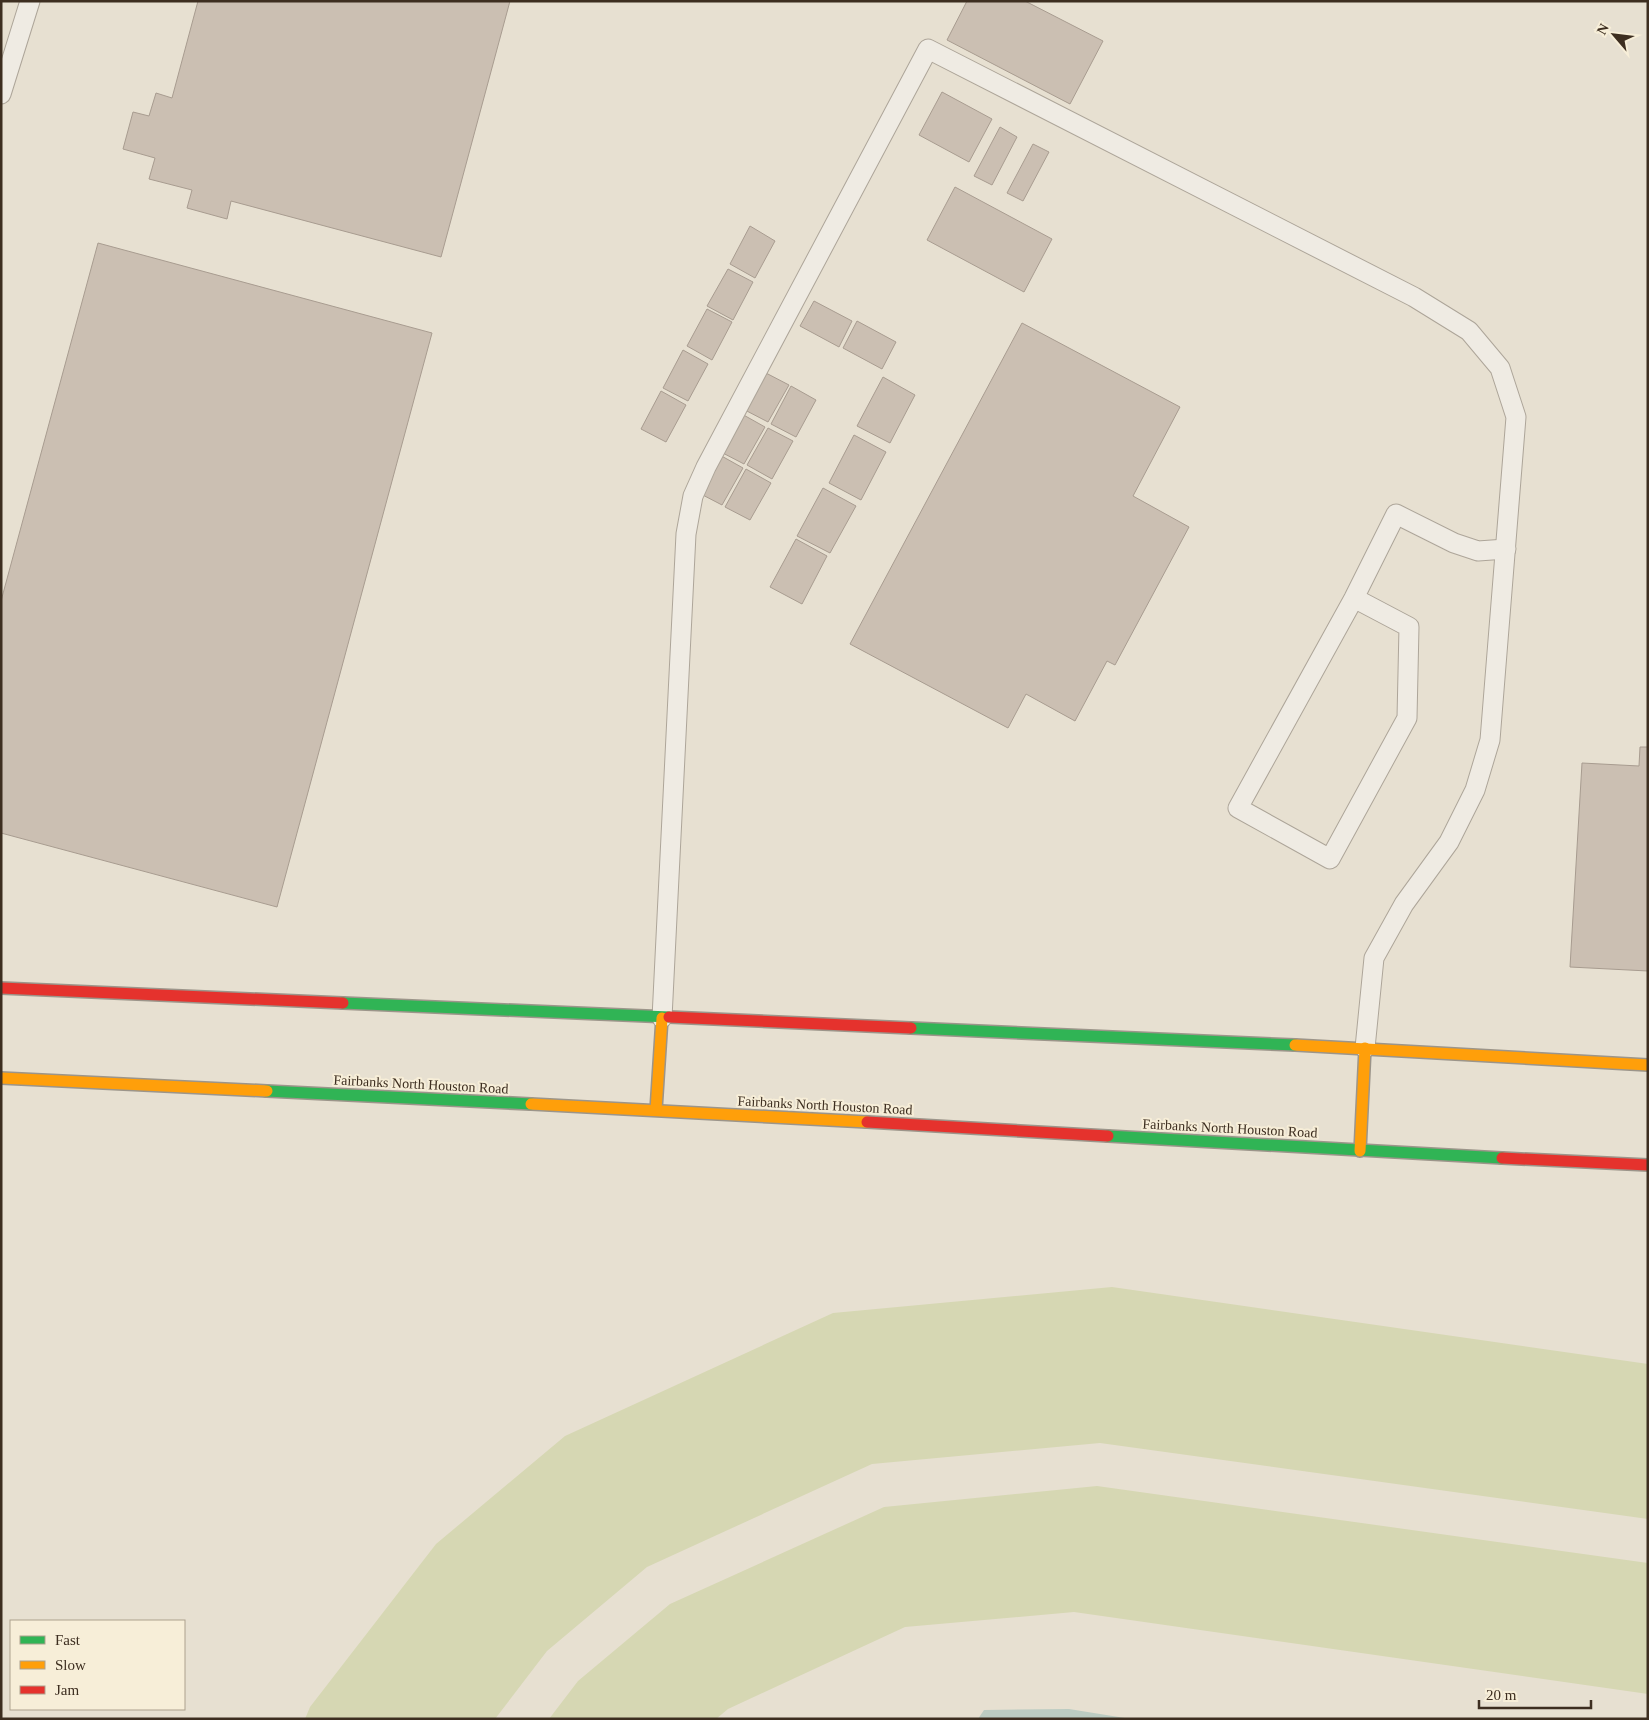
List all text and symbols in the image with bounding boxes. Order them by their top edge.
north arrow [1589,10,1639,60]
text: N [1594,21,1612,37]
street label: Fairbanks North Houston Road [333,1072,509,1097]
street label: Fairbanks North Houston Road [737,1093,913,1118]
street label: Fairbanks North Houston Road [1142,1116,1318,1141]
legend [10,1620,185,1710]
text: Fast [55,1632,81,1648]
text: Slow [55,1657,86,1673]
scale bar [1479,1678,1592,1710]
text: Jam [55,1682,79,1698]
text: 20 m [1486,1687,1517,1703]

